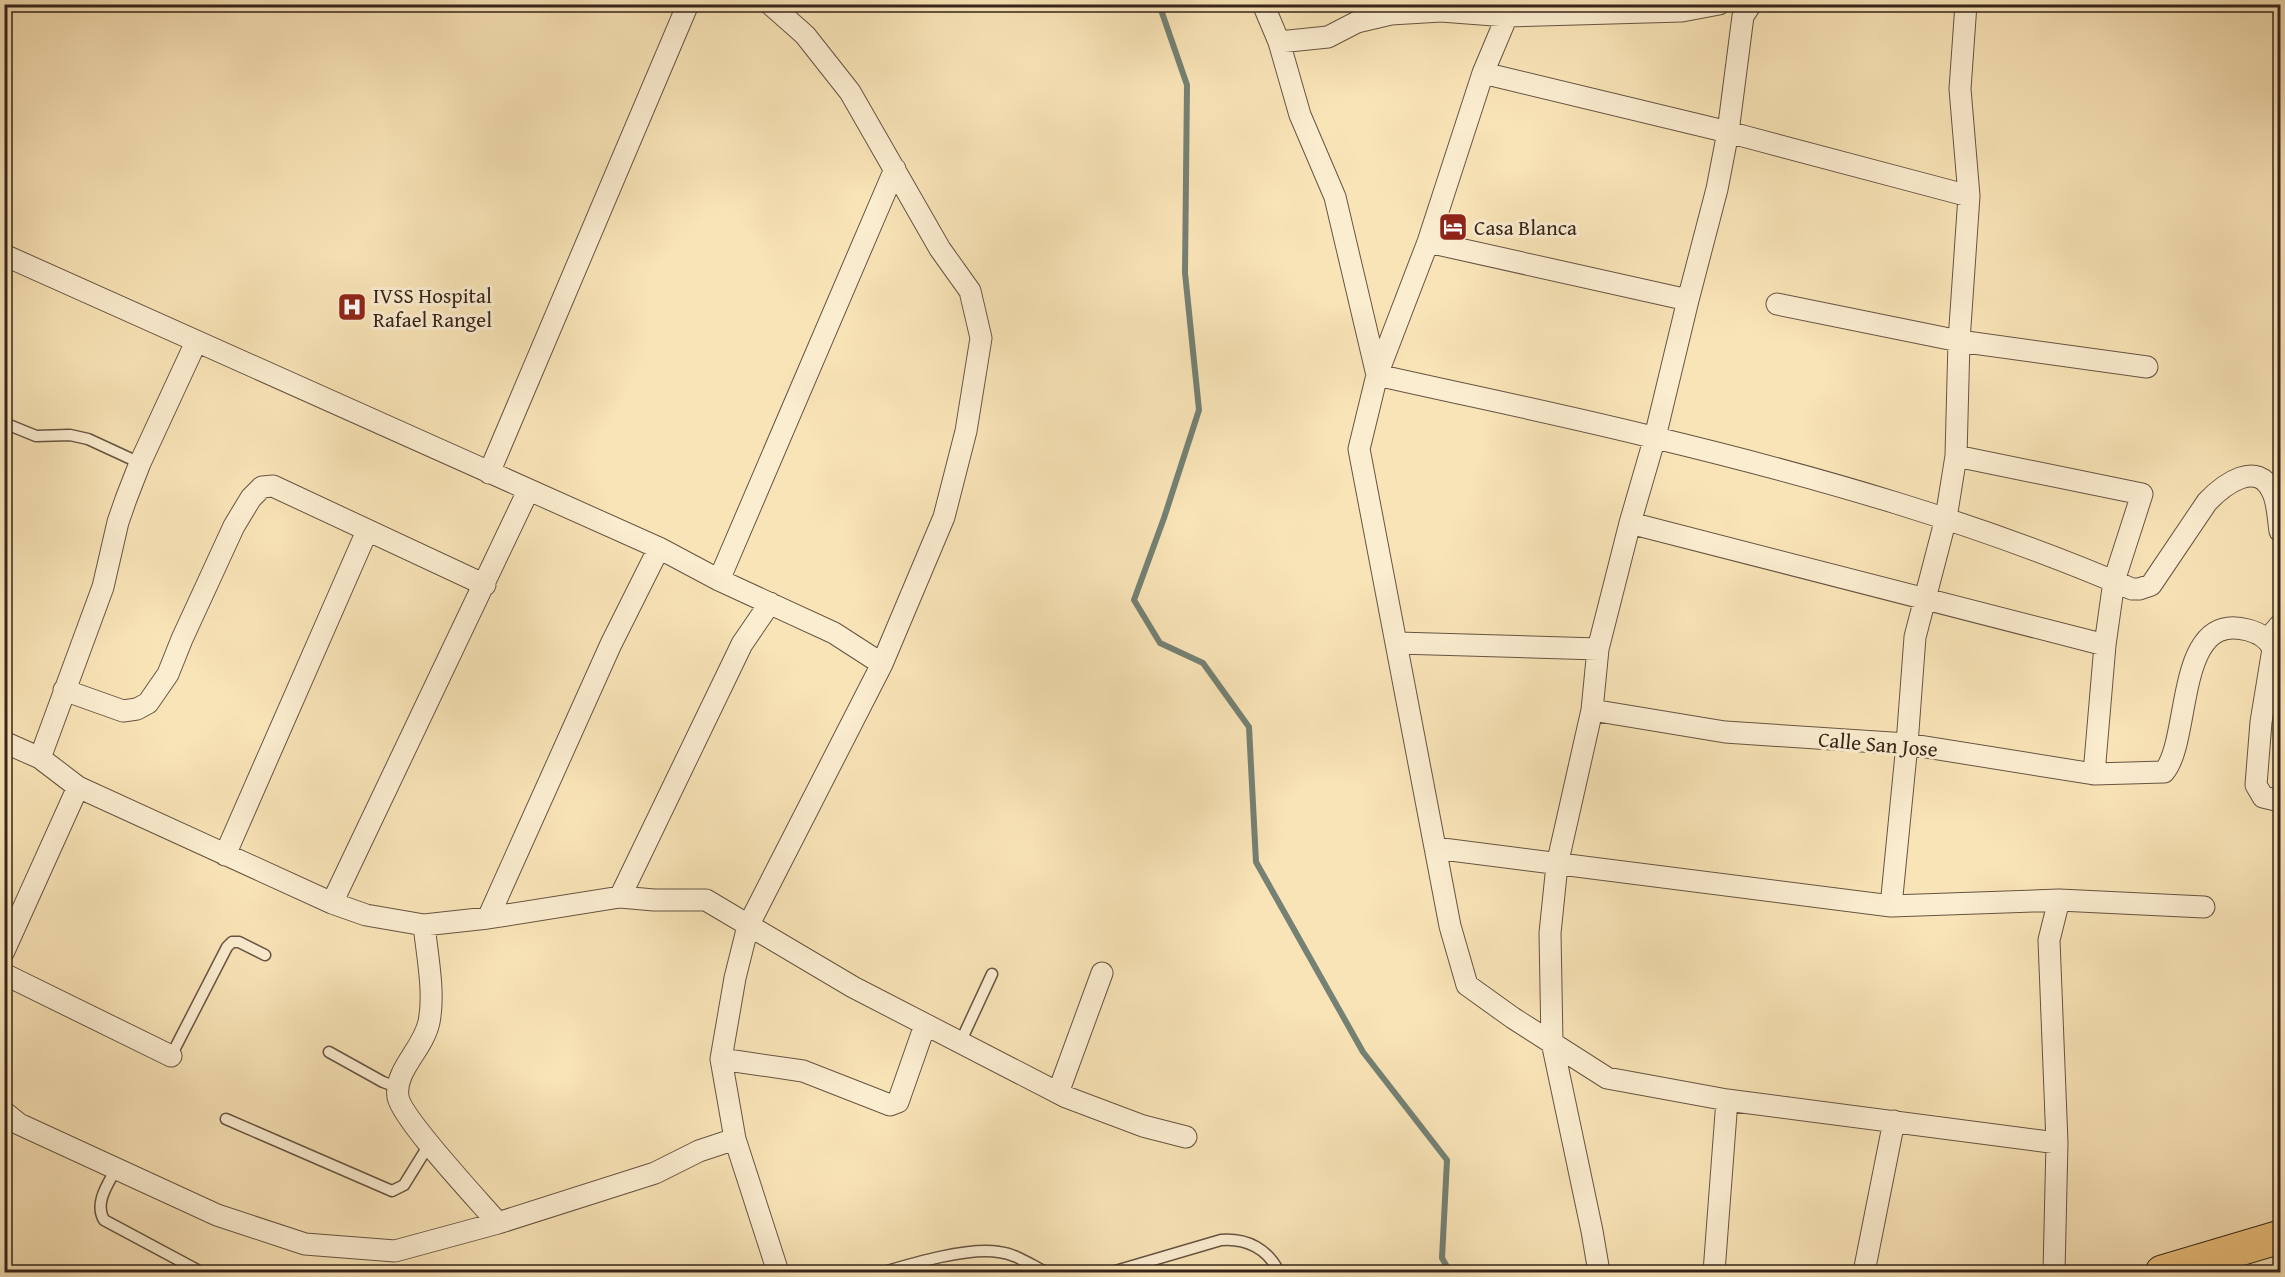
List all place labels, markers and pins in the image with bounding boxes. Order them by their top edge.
hotel icon: Casa Blanca [1437,211,1469,243]
place label: Casa Blanca [1474,212,1577,243]
place label: IVSS Hospital Rafael Rangel [373,280,492,335]
hospital icon: IVSS Hospital Rafael Rangel [336,291,368,323]

